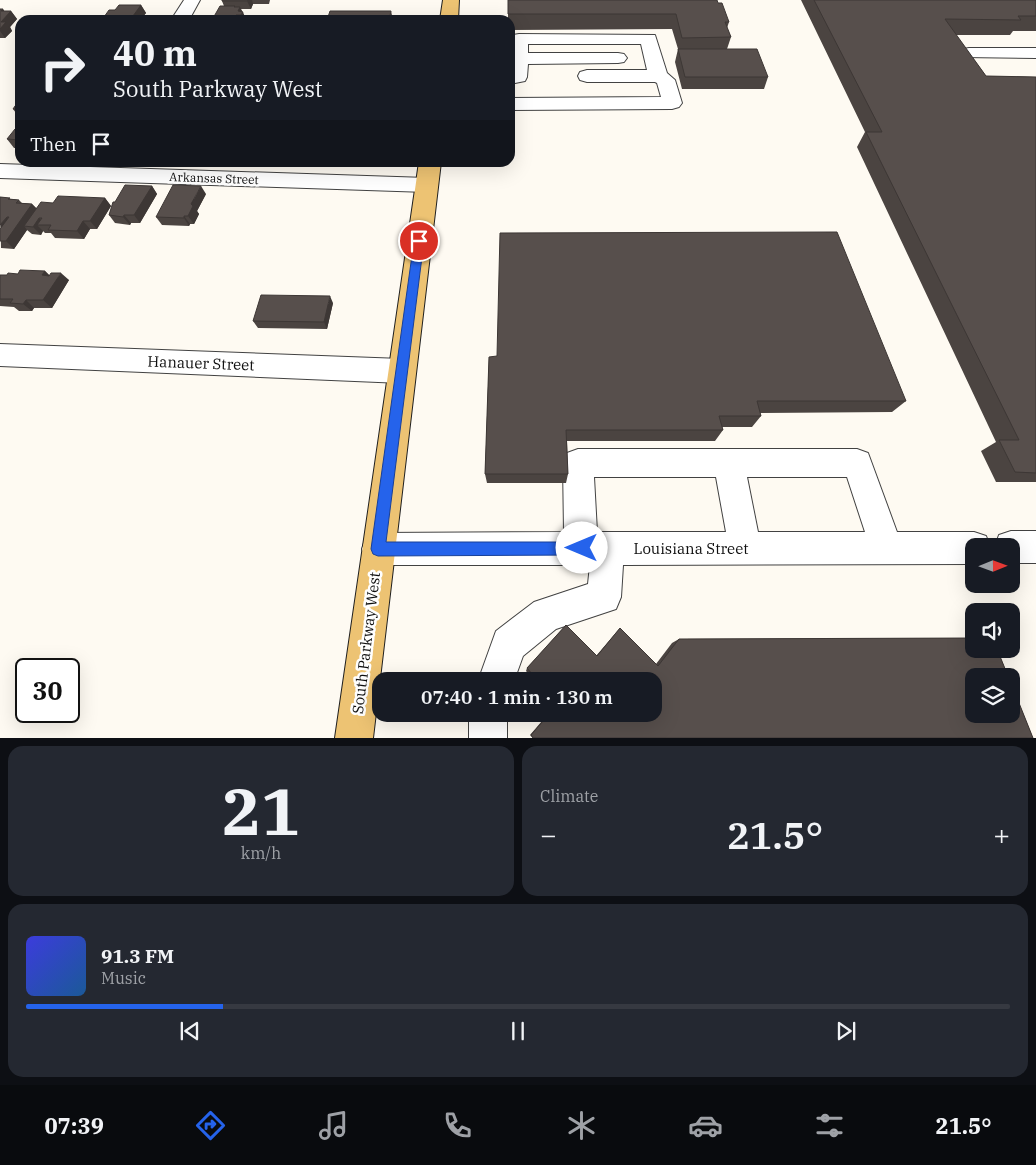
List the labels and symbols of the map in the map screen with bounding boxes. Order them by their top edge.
street label: Arkansas Street [169,169,259,187]
pin [398,220,440,262]
street label: Hanauer Street [147,352,255,374]
position arrow [555,521,607,573]
north arrow [965,538,1020,592]
street label: Louisiana Street [633,539,749,558]
street label: South Parkway West [348,571,384,715]
speed limit sign: 30 [15,658,80,723]

